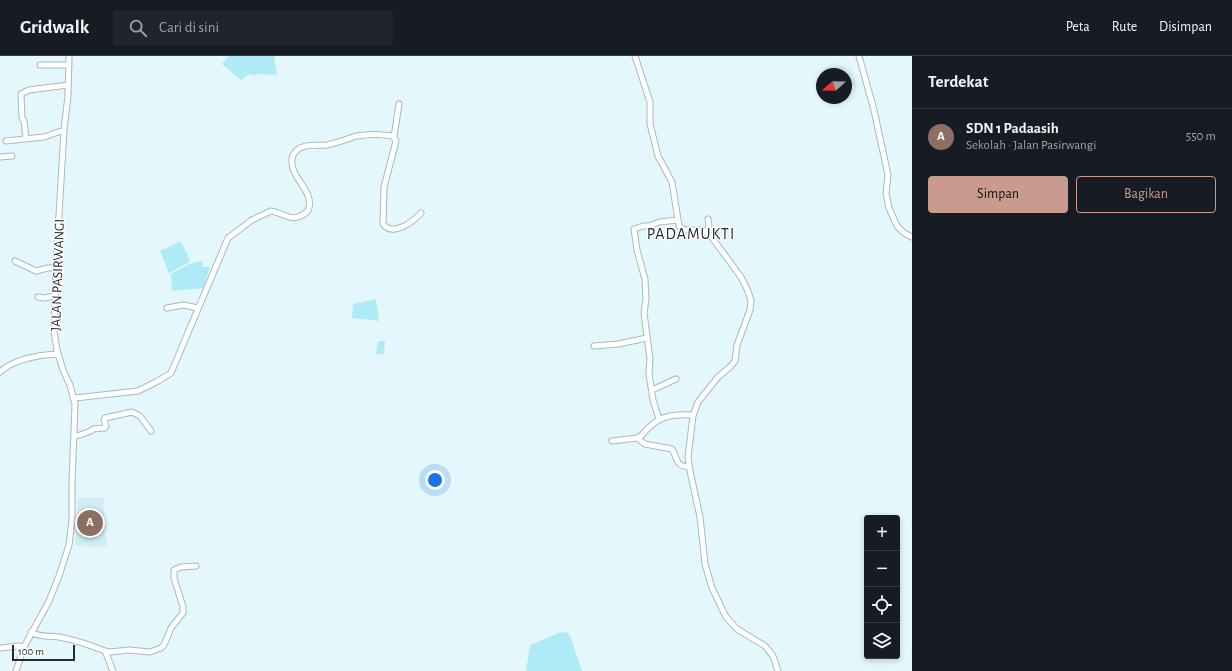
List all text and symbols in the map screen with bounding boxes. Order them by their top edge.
search box [113,10,393,46]
icon: search [127,17,149,39]
text: Gridwalk [20,18,89,37]
text: Cari di sini [159,20,219,35]
text: Peta [1066,20,1090,34]
text: Rute [1112,20,1137,34]
text: Disimpan [1159,20,1212,34]
north arrow [816,68,852,104]
text: Terdekat [928,73,988,90]
text: SDN 1 Padaasih [966,121,1059,136]
text: A [937,130,945,143]
text: 550 m [1186,130,1216,143]
text: Sekolah · Jalan Pasirwangi [966,139,1096,152]
button: Simpan [928,176,1068,213]
button: Bagikan [1076,176,1216,213]
street label: JALAN PASIRWANGI [49,219,67,331]
district label: PADAMUKTI [647,226,735,242]
your location [425,470,445,490]
pin: A [77,508,103,538]
map controls [864,515,900,659]
button: + [864,515,900,551]
button: − [864,551,900,587]
button: locate [864,587,900,623]
button: layers [864,623,900,659]
scale bar [12,643,75,662]
text: 100 m [18,646,44,657]

